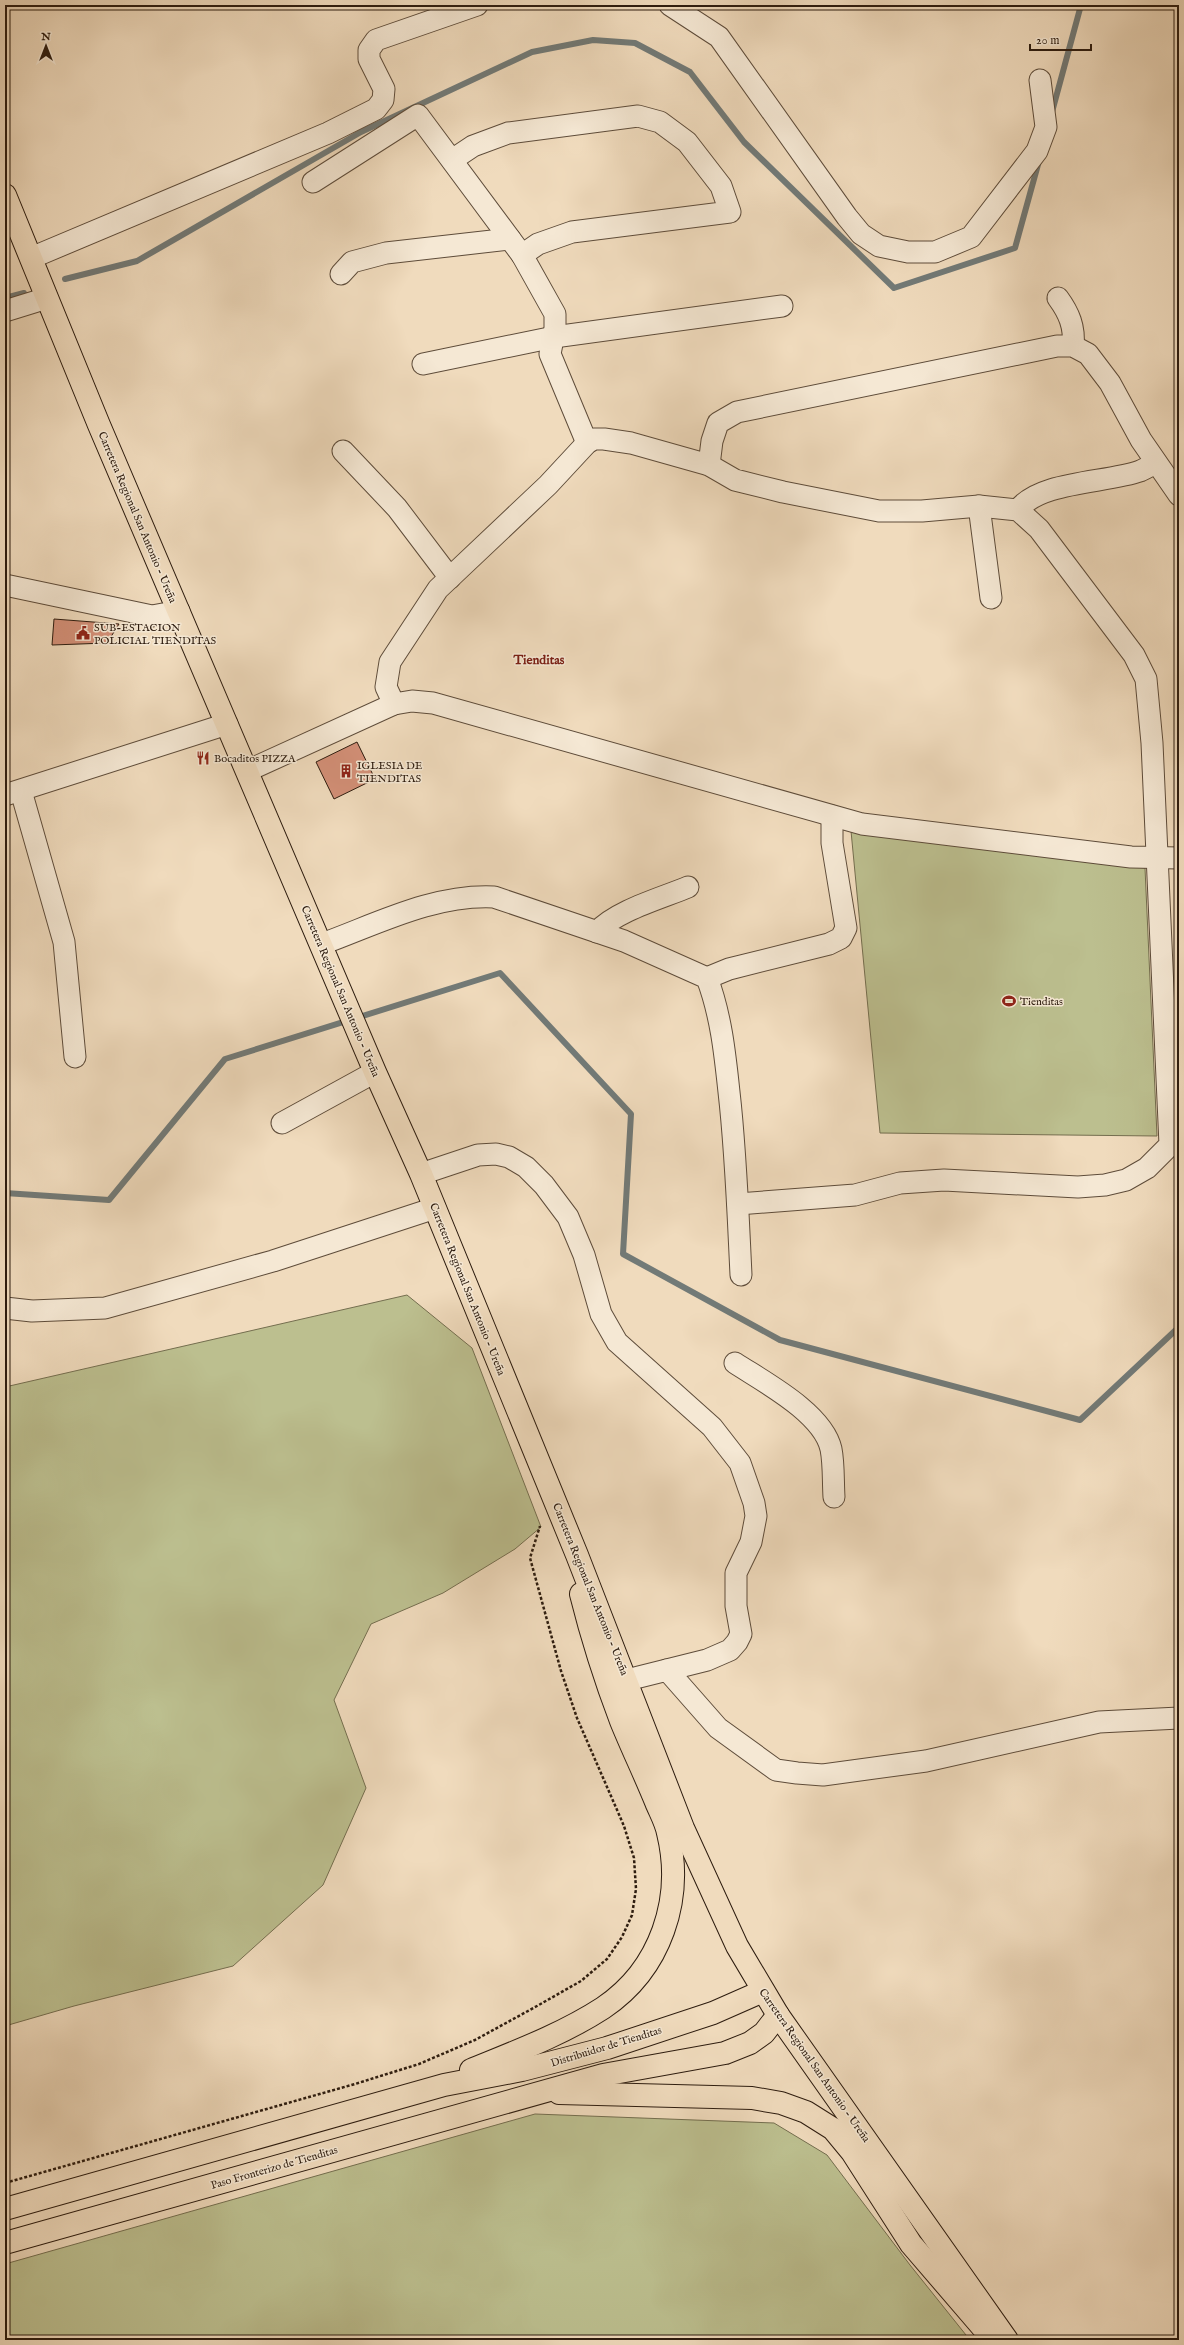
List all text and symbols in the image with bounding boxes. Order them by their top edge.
north arrow [26,26,66,66]
scale bar [1030,26,1091,52]
text: N [40,30,51,44]
text: 20 m [1036,33,1059,48]
street label: Carretera Regional San Antonio - Ureña [95,430,180,605]
place label: SUB-ESTACION POLICIAL TIENDITAS [94,621,217,648]
public building icon: SUB-ESTACION POLICIAL TIENDITAS [75,625,91,641]
district label: Tienditas [513,652,565,669]
restaurant icon: Bocaditos PIZZA [195,750,211,766]
place label: Bocaditos PIZZA [214,752,296,766]
place label: IGLESIA DE TIENDITAS [357,759,423,786]
building icon: IGLESIA DE TIENDITAS [338,763,354,779]
street label: Carretera Regional San Antonio - Ureña [298,904,383,1079]
sports icon: Tienditas [1001,993,1017,1009]
place label: Tienditas [1020,995,1063,1009]
street label: Carretera Regional San Antonio - Ureña [426,1201,508,1378]
street label: Carretera Regional San Antonio - Ureña [549,1501,631,1678]
street label: Carretera Regional San Antonio - Ureña [755,1986,873,2145]
street label: Distribuidor de Tienditas [549,2023,664,2071]
street label: Paso Fronterizo de Tienditas [209,2143,339,2193]

